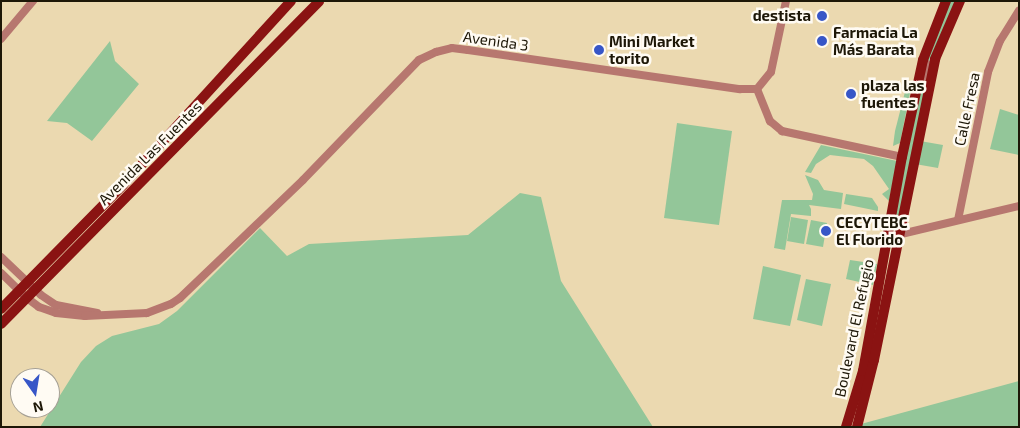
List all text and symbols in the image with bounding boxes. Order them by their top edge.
place label: destista [753,7,811,25]
marker: destista [815,9,829,23]
place label: Farmacia La Más Barata [833,23,918,58]
street label: Avenida 3 [462,28,530,54]
place label: Mini Market torito [609,32,695,67]
marker: Farmacia La Más Barata [815,34,829,48]
marker: Mini Market torito [593,44,605,56]
street label: Calle Fresa [950,71,984,147]
place label: plaza las fuentes [861,76,925,111]
marker: plaza las fuentes [845,88,857,100]
street label: Avenida Las Fuentes [94,97,206,209]
place label: CECYTEBC El Florido [836,213,908,248]
marker: CECYTEBC El Florido [820,225,832,237]
street label: Boulevard El Refugio [831,257,877,399]
north arrow [10,368,60,418]
text: N [31,398,45,417]

